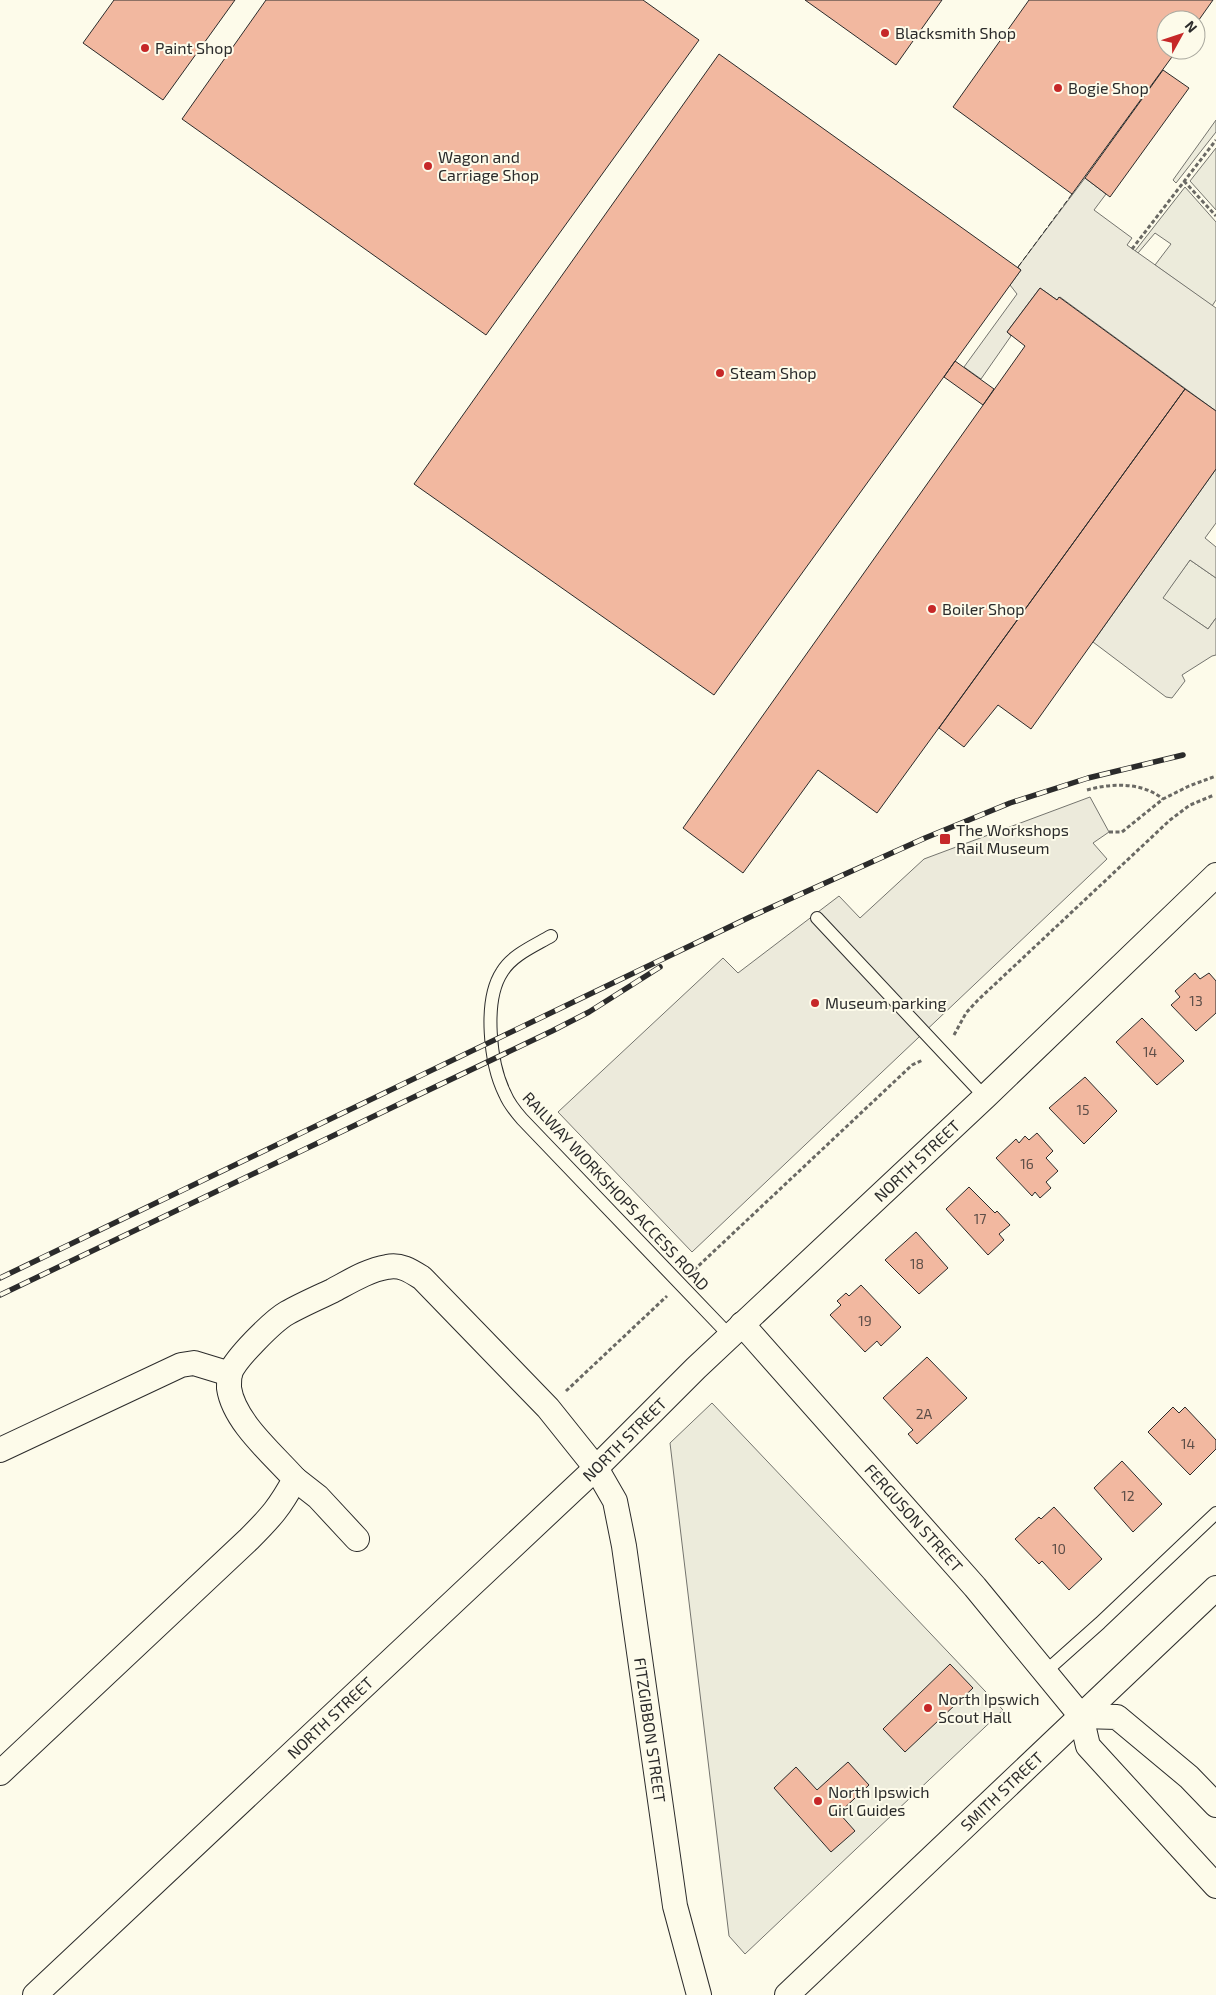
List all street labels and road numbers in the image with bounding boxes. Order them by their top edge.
street label: RAILWAY WORKSHOPS ACCESS ROAD [519,1088,713,1294]
street label: NORTH STREET [870,1116,963,1205]
street label: NORTH STREET [578,1393,670,1485]
street label: FERGUSON STREET [861,1460,967,1576]
street label: FITZGIBBON STREET [631,1656,670,1804]
street label: NORTH STREET [283,1673,377,1762]
street label: SMITH STREET [956,1747,1046,1834]

